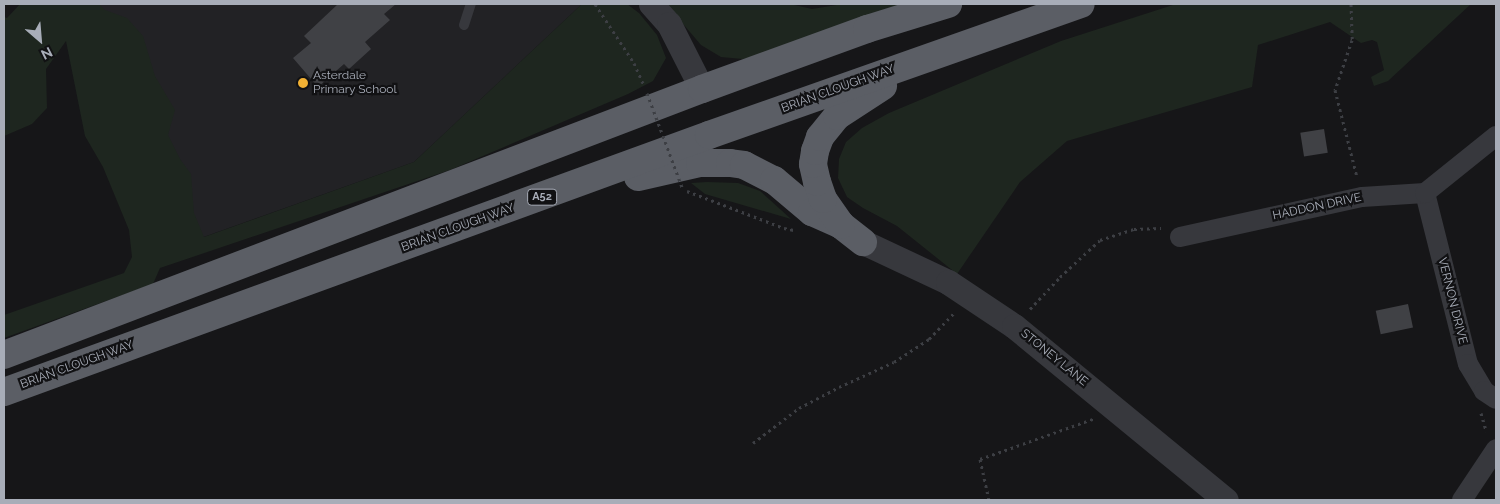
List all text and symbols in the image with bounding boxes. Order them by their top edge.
north arrow [15,15,65,65]
text: N [38,44,55,63]
street label: BRIAN CLOUGH WAY [779,62,897,116]
place label: Asterdale Primary School [313,69,397,97]
marker: Asterdale Primary School [297,77,309,89]
road number: A52 [527,188,557,206]
street label: HADDON DRIVE [1271,191,1363,223]
street label: BRIAN CLOUGH WAY [399,201,517,255]
street label: VERNON DRIVE [1434,256,1470,346]
street label: STONEY LANE [1017,326,1091,390]
street label: BRIAN CLOUGH WAY [18,338,136,392]

